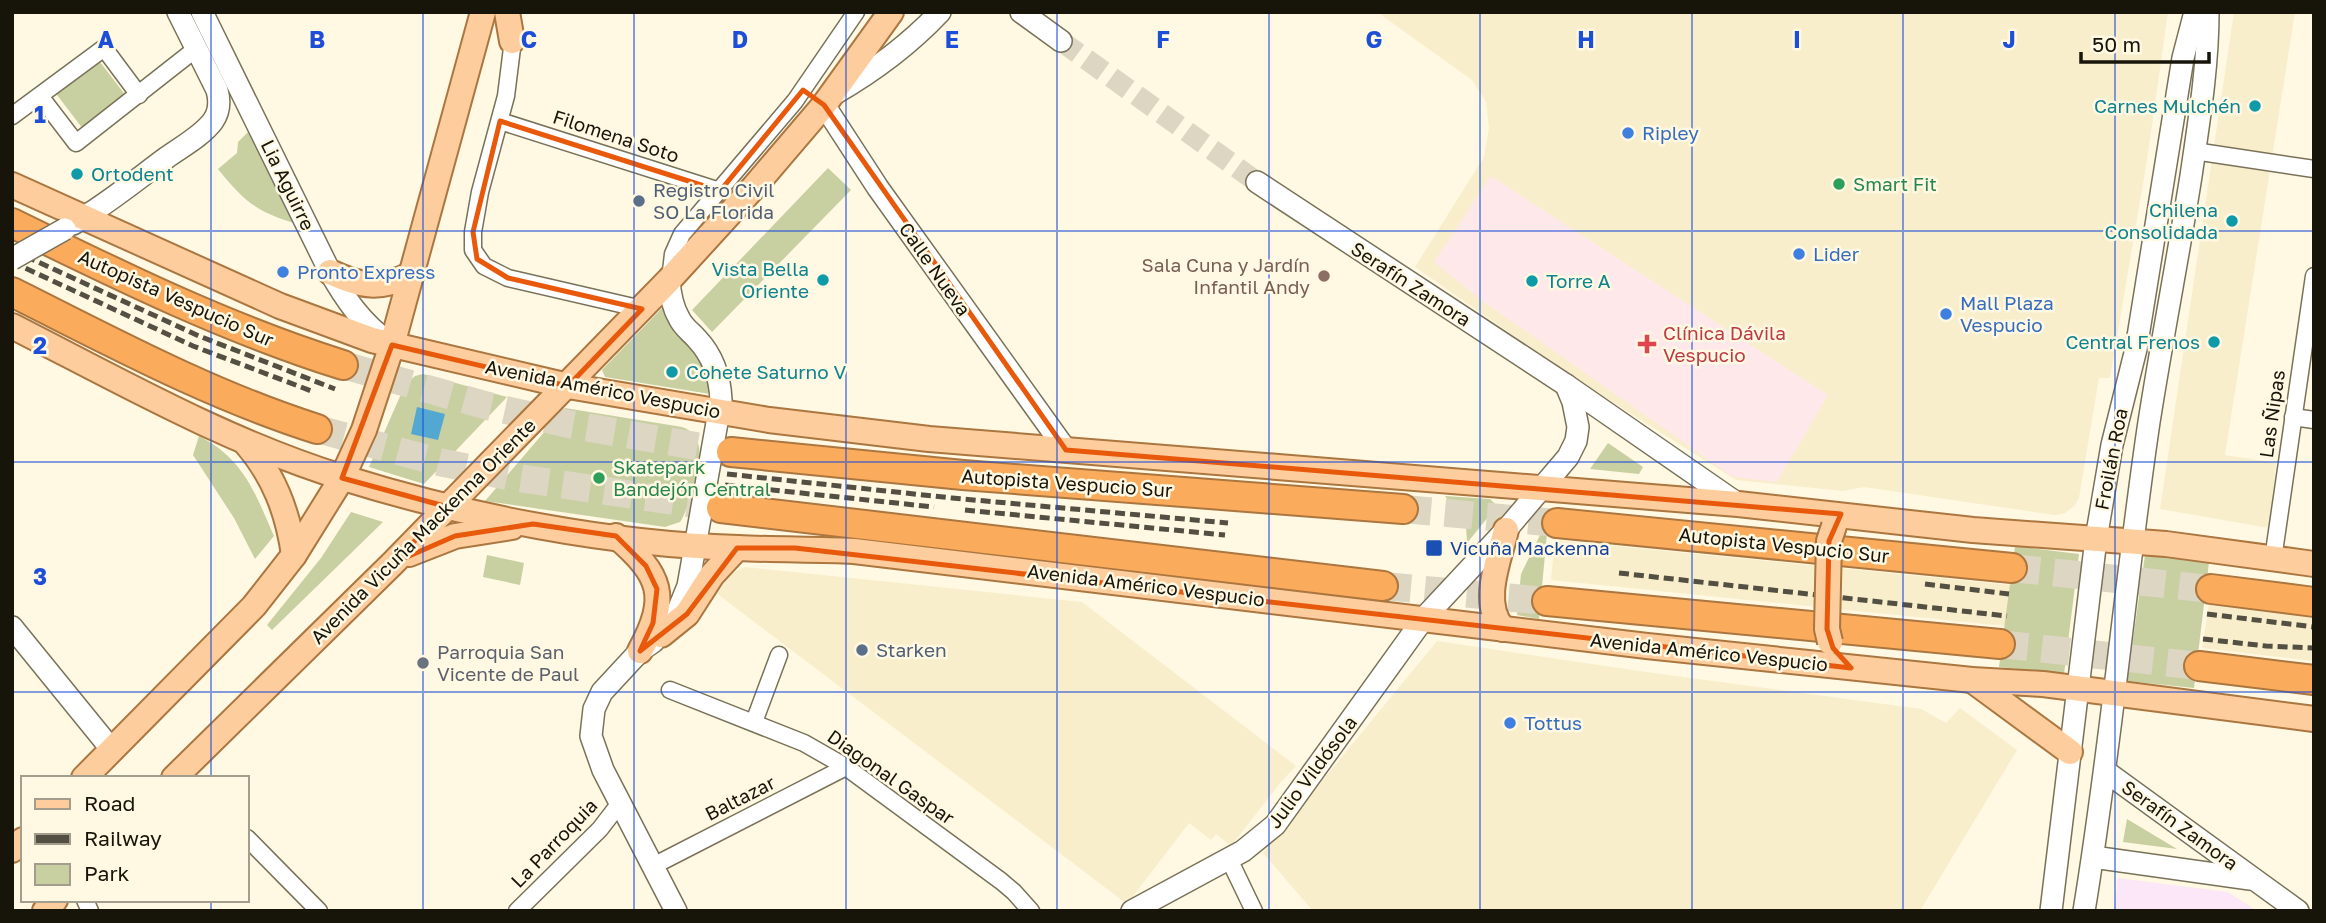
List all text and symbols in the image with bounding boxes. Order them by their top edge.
scale bar [2081,21,2209,65]
text: A [98,25,115,53]
text: B [309,25,325,53]
text: C [521,25,537,53]
text: D [732,25,748,53]
text: E [945,25,959,53]
text: F [1156,25,1170,53]
text: G [1366,25,1382,53]
text: H [1577,25,1595,53]
text: I [1793,25,1801,53]
text: J [2002,25,2016,53]
text: 50 m [2092,31,2141,57]
place label: Carnes Mulchén [2094,94,2241,117]
marker: Carnes Mulchén [2247,98,2263,114]
text: 1 [34,100,46,128]
street label: Filomena Soto [550,104,682,167]
place label: Ripley [1642,121,1699,144]
marker: Ripley [1620,125,1636,141]
street label: Lia Aguirre [257,136,320,234]
place label: Ortodent [91,162,174,185]
marker: Ortodent [69,166,85,182]
place label: Smart Fit [1853,172,1937,195]
marker: Smart Fit [1831,176,1847,192]
place label: Registro Civil SO La Florida [653,178,774,223]
marker: Registro Civil SO La Florida [631,193,647,209]
place label: Chilena Consolidada [2105,198,2218,243]
marker: Chilena Consolidada [2224,213,2240,229]
street label: Calle Nueva [895,218,976,320]
street label: Serafín Zamora [1347,236,1475,331]
place label: Lider [1813,242,1860,265]
street label: Autopista Vespucio Sur [75,244,278,351]
marker: Lider [1791,246,1807,262]
place label: Sala Cuna y Jardín Infantil Andy [1142,253,1310,298]
place label: Vista Bella Oriente [711,257,809,302]
place label: Pronto Express [297,260,435,283]
marker: Pronto Express [275,264,291,280]
marker: Sala Cuna y Jardín Infantil Andy [1316,268,1332,284]
place label: Torre A [1546,269,1611,292]
marker: Vista Bella Oriente [815,272,831,288]
marker: Torre A [1524,273,1540,289]
place label: Mall Plaza Vespucio [1960,291,2054,336]
marker: Mall Plaza Vespucio [1938,306,1954,322]
place label: Clínica Dávila Vespucio [1663,321,1786,366]
place label: Central Frenos [2065,330,2200,353]
text: 2 [33,331,47,359]
marker: Clínica Dávila Vespucio [1637,334,1657,354]
marker: Central Frenos [2206,334,2222,350]
street label: Avenida Américo Vespucio [484,354,723,423]
place label: Cohete Saturno V [686,360,846,383]
marker: Cohete Saturno V [664,364,680,380]
street label: Las Ñipas [2254,368,2289,459]
street label: Froilán Roa [2089,406,2132,512]
street label: Avenida Vicuña Mackenna Oriente [305,413,540,648]
place label: Skatepark Bandejón Central [613,455,771,500]
street label: Autopista Vespucio Sur [961,464,1174,501]
marker: Skatepark Bandejón Central [591,470,607,486]
street label: Autopista Vespucio Sur [1678,522,1891,567]
place label: Vicuña Mackenna [1450,536,1610,559]
marker: Vicuña Mackenna [1424,538,1444,558]
street label: Avenida Américo Vespucio [1026,559,1266,610]
text: 3 [33,562,47,590]
street label: Avenida Américo Vespucio [1589,628,1829,675]
place label: Starken [876,638,947,661]
place label: Parroquia San Vicente de Paul [437,640,579,685]
marker: Starken [854,642,870,658]
marker: Parroquia San Vicente de Paul [415,655,431,671]
street label: Julio Vildósola [1262,711,1361,832]
place label: Tottus [1524,711,1582,734]
marker: Tottus [1502,715,1518,731]
street label: Diagonal Gaspar [823,724,960,829]
street label: Baltazar [701,770,779,825]
street label: Serafín Zamora [2118,775,2243,874]
legend [21,776,248,902]
text: Road [84,790,135,816]
street label: La Parroquia [506,793,602,892]
text: Railway [84,825,162,851]
text: Park [84,860,130,886]

